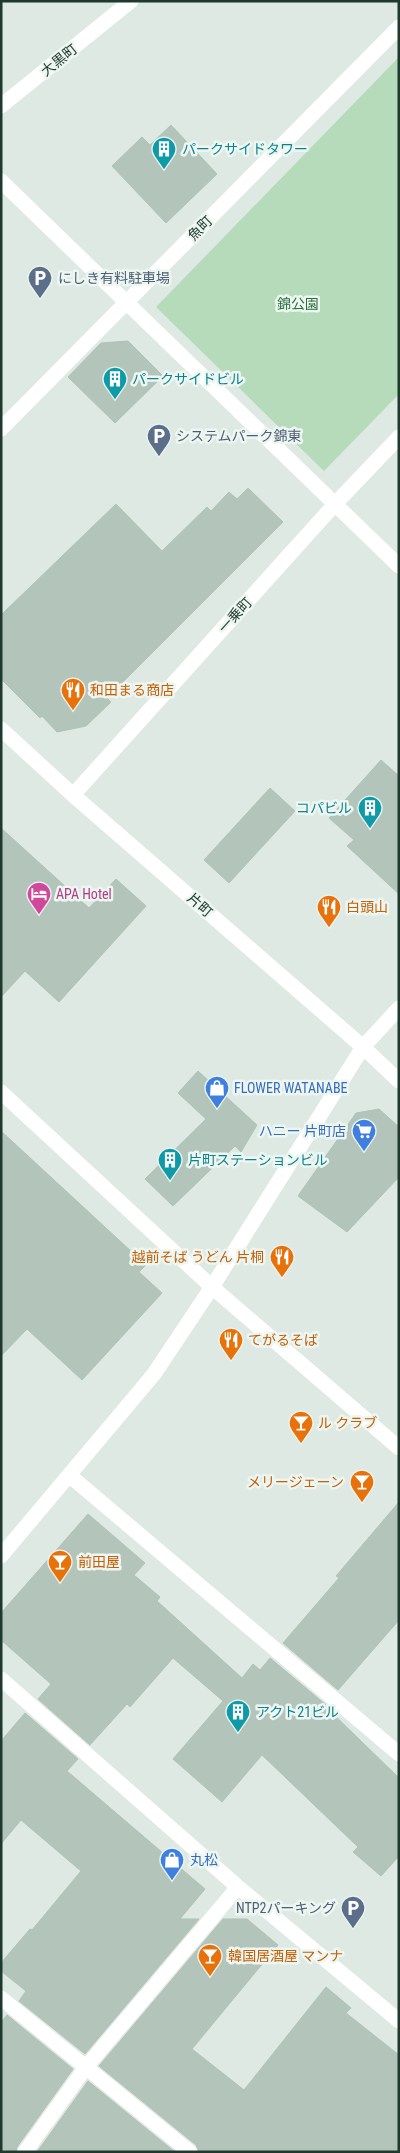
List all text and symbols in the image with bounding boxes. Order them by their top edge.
street label: 大黒町 [38,41,80,79]
building icon: パークサイドタワー [151,136,177,170]
place label: パークサイドタワー [182,141,308,157]
street label: 魚町 [184,212,216,244]
parking icon: にしき有料駐車場 [27,265,53,299]
place label: にしき有料駐車場 [58,270,170,286]
park label: 錦公園 [277,296,319,312]
building icon: パークサイドビル [102,366,128,400]
place label: パークサイドビル [132,371,244,387]
parking icon: システムパーク錦東 [146,423,172,457]
place label: システムパーク錦東 [176,428,302,444]
street label: 一乗町 [215,594,255,636]
restaurant icon: 和田まる商店 [60,677,86,711]
place label: 和田まる商店 [90,682,174,698]
building icon: コパビル [357,795,383,829]
place label: コパビル [296,800,352,816]
hotel icon: APA Hotel [26,881,52,915]
place label: APA Hotel [56,886,112,902]
street label: 片町 [184,890,216,920]
restaurant icon: 白頭山 [316,894,342,928]
place label: 白頭山 [346,899,388,915]
shop icon: FLOWER WATANABE [204,1075,230,1109]
place label: FLOWER WATANABE [234,1080,348,1096]
supermarket icon: ハニー 片町店 [351,1118,377,1152]
place label: ハニー 片町店 [259,1123,346,1139]
building icon: 片町ステーションビル [157,1147,183,1181]
place label: 片町ステーションビル [188,1152,328,1168]
restaurant icon: 越前そば うどん 片桐 [269,1244,295,1278]
place label: 越前そば うどん 片桐 [132,1249,264,1265]
restaurant icon: てがるそば [218,1327,244,1361]
place label: てがるそば [248,1332,318,1348]
bar icon: ル クラブ [288,1410,314,1444]
place label: ル クラブ [318,1415,377,1431]
bar icon: メリージェーン [349,1469,375,1503]
place label: メリージェーン [247,1474,344,1490]
bar icon: 前田屋 [47,1549,73,1583]
place label: 前田屋 [78,1554,120,1570]
building icon: アクト21ビル [225,1699,251,1733]
place label: アクト21ビル [256,1704,339,1720]
shop icon: 丸松 [159,1847,185,1881]
place label: 丸松 [190,1852,218,1868]
parking icon: NTP2パーキング [340,1895,366,1929]
place label: NTP2パーキング [236,1900,336,1916]
bar icon: 韓国居酒屋 マンナ [197,1943,223,1977]
place label: 韓国居酒屋 マンナ [228,1948,343,1964]

